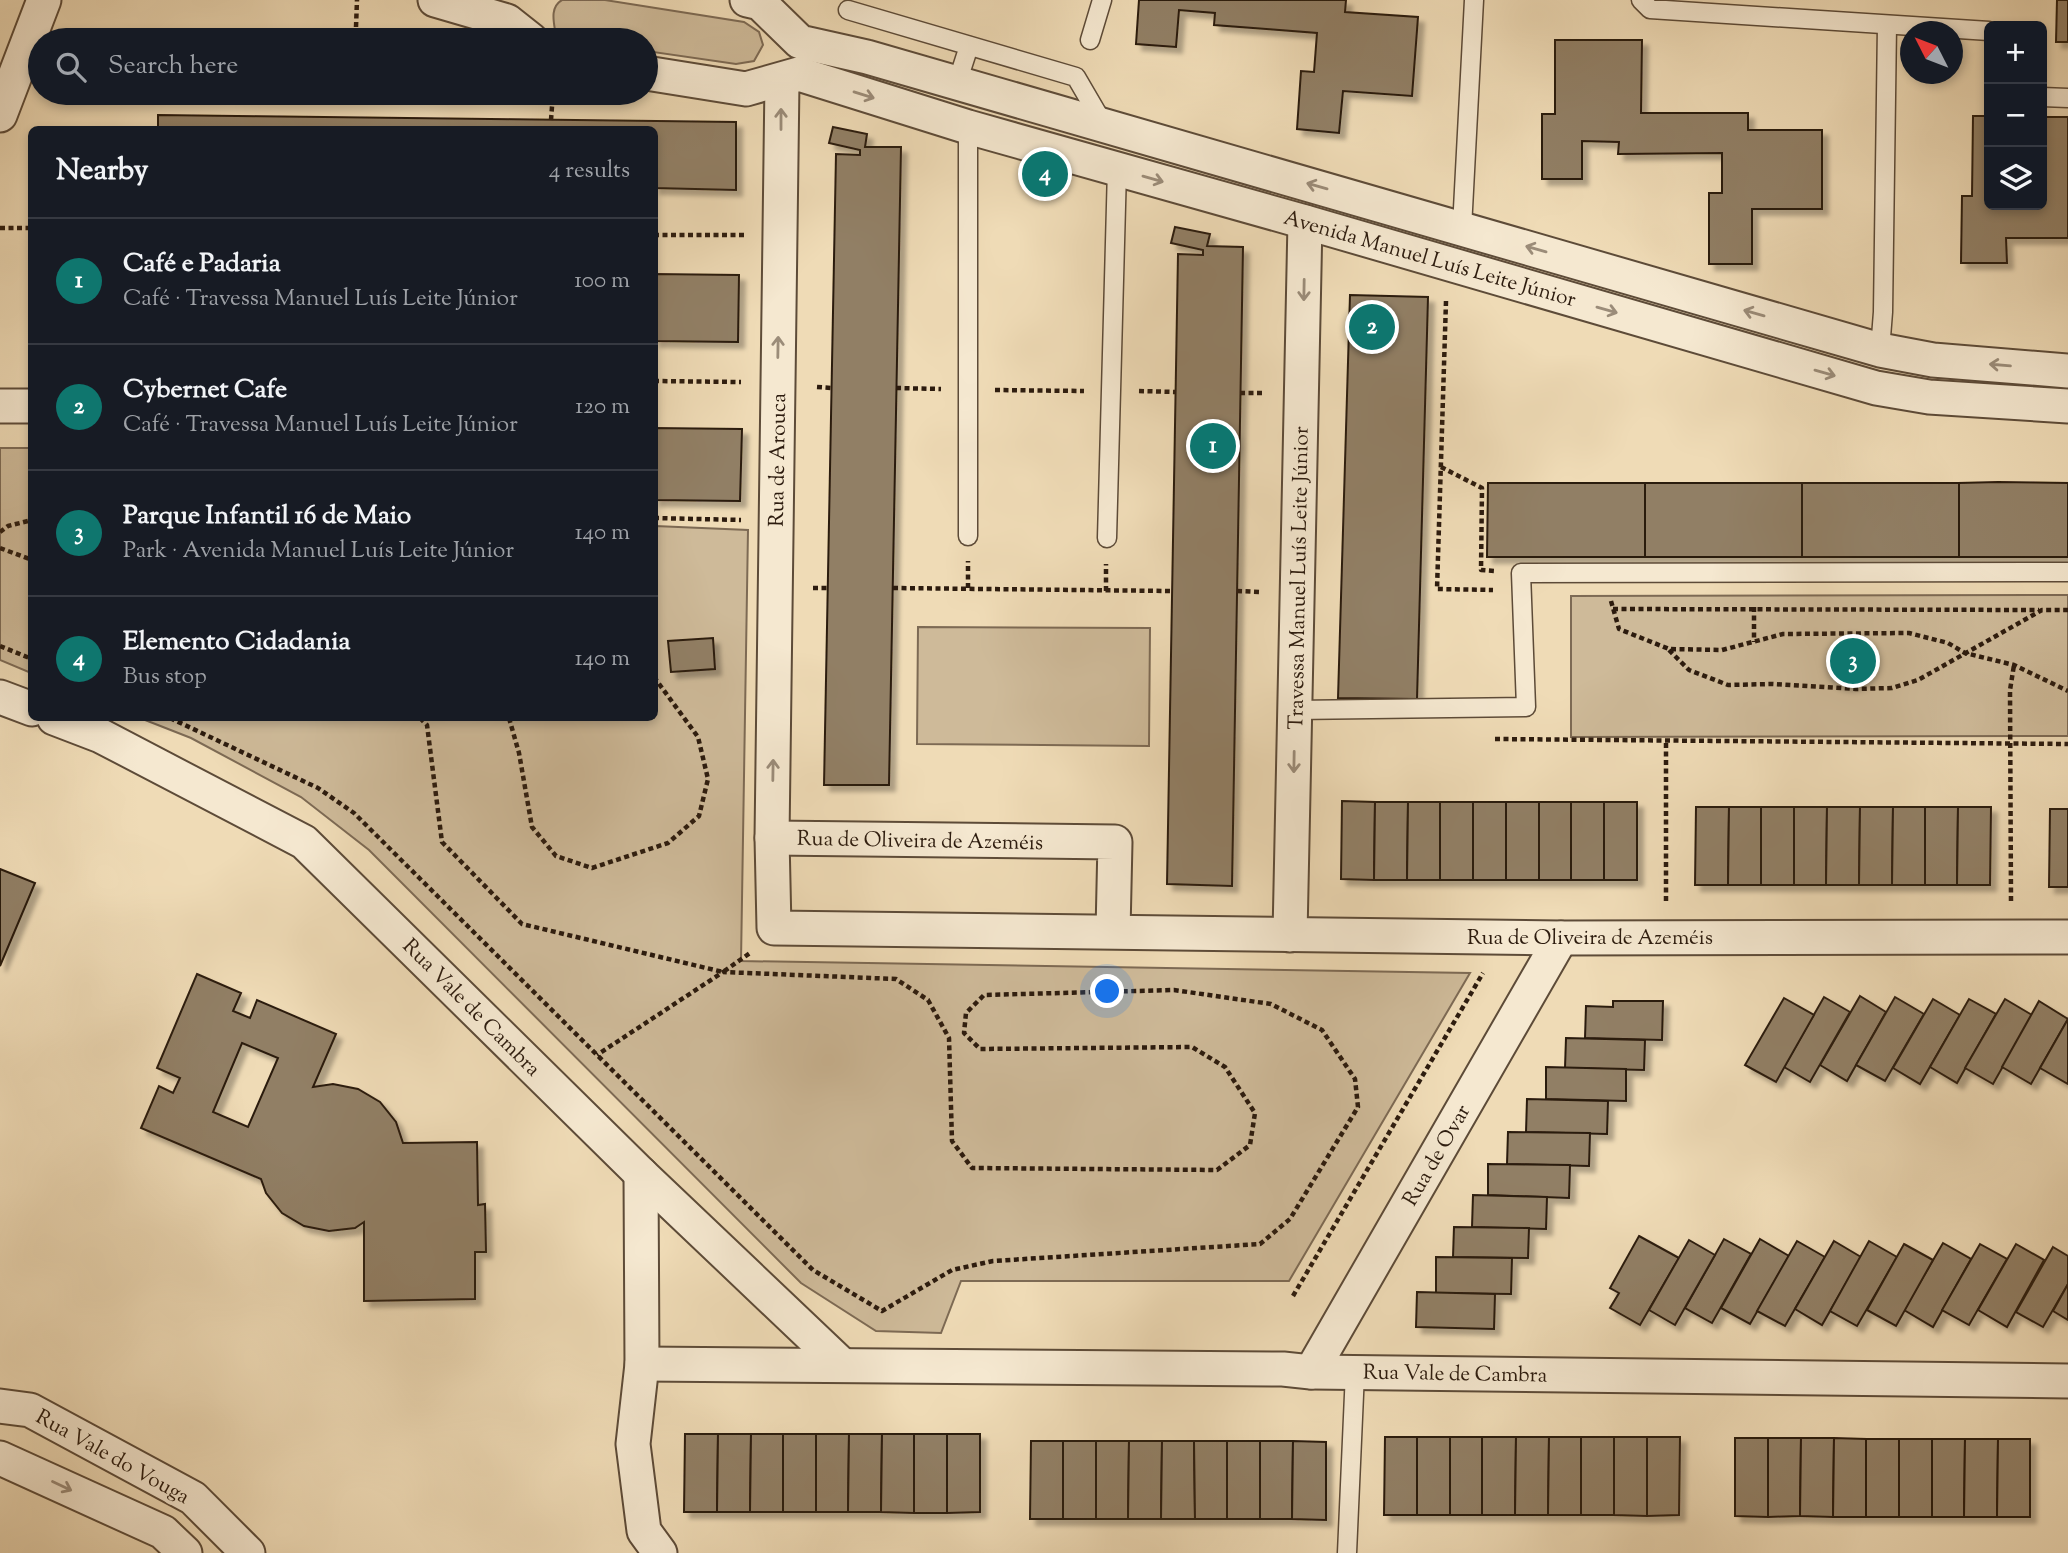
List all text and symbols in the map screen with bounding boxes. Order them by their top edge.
north arrow [1900,21,1963,84]
map controls [1984,21,2047,210]
button: + [1984,21,2047,84]
search box [28,28,658,105]
icon: search [52,48,90,86]
text: Search here [108,48,238,85]
button: − [1984,84,2047,147]
one-way arrow [853,89,875,102]
one-way arrow [774,108,788,131]
button: layers [1984,147,2047,210]
pin: 4 [1022,148,1068,200]
text: Nearby [56,150,148,193]
text: 4 results [549,155,630,188]
one-way arrow [1141,173,1164,186]
one-way arrow [1307,179,1329,192]
street label: Avenida Manuel Luís Leite Júnior [1280,204,1579,316]
one-way arrow [1525,242,1547,255]
text: Café e Padaria [123,246,281,283]
text: 1 [75,265,83,298]
text: 100 m [574,265,630,298]
one-way arrow [1297,278,1311,301]
text: Café · Travessa Manuel Luís Leite Júnior [123,283,518,316]
pin: 2 [1349,301,1395,353]
one-way arrow [1596,304,1618,317]
one-way arrow [1744,306,1766,319]
one-way arrow [772,335,785,358]
one-way arrow [1989,358,2012,371]
one-way arrow [1814,368,1836,381]
text: Cybernet Cafe [123,372,287,409]
text: 2 [74,391,84,424]
text: 120 m [575,391,630,424]
street label: Rua de Arouca [763,393,795,527]
text: Café · Travessa Manuel Luís Leite Júnior [123,409,518,442]
pin: 1 [1190,420,1236,472]
street label: Travessa Manuel Luís Leite Júnior [1282,426,1318,730]
text: Parque Infantil 16 de Maio [123,498,411,535]
text: 3 [74,517,84,550]
text: 140 m [575,517,630,550]
text: Park · Avenida Manuel Luís Leite Júnior [123,535,514,568]
text: Elemento Cidadania [123,624,351,661]
pin: 3 [1830,635,1876,687]
text: 4 [73,643,85,676]
text: 140 m [575,643,630,676]
text: Bus stop [123,661,207,694]
one-way arrow [1287,751,1301,774]
one-way arrow [766,759,780,782]
street label: Rua de Oliveira de Azeméis [797,825,1043,859]
street label: Rua de Oliveira de Azeméis [1467,924,1713,954]
street label: Rua Vale de Cambra [395,933,547,1084]
your location [1090,974,1124,1008]
street label: Rua de Ovar [1397,1100,1479,1212]
street label: Rua Vale de Cambra [1362,1358,1548,1392]
street label: Rua Vale do Vouga [30,1403,195,1513]
one-way arrow [51,1480,72,1493]

